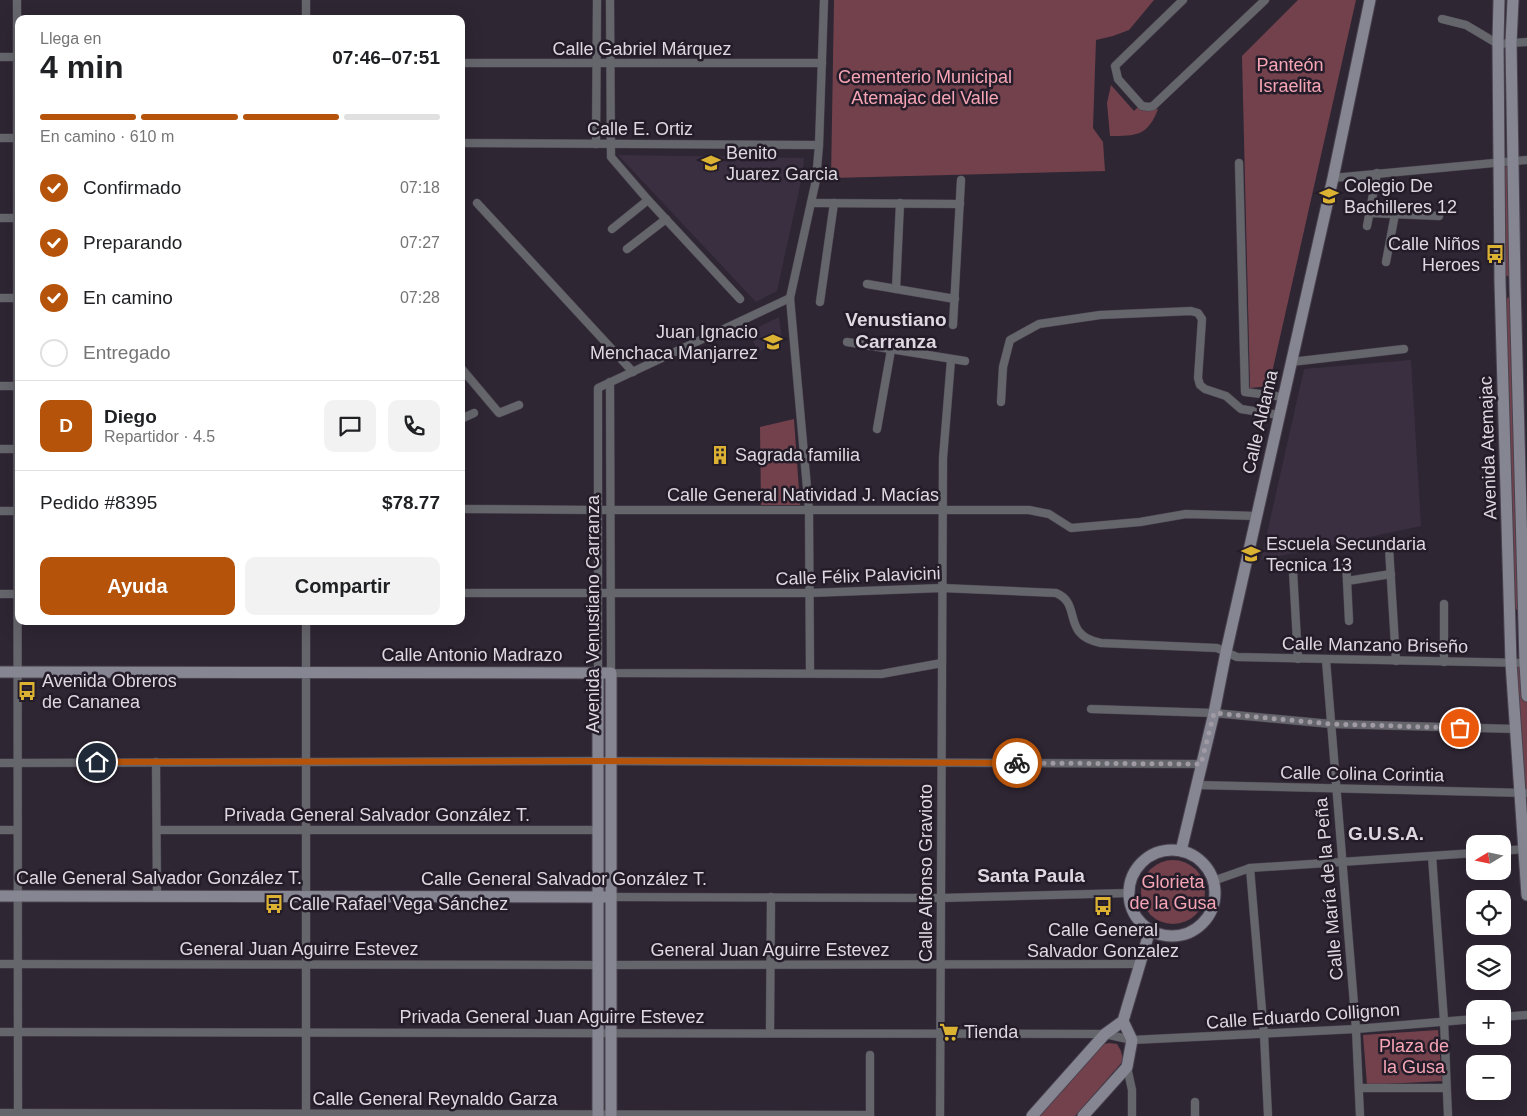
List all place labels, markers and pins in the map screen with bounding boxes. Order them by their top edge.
place label: Benito Juarez Garcia [726,143,839,184]
school or university icon: Benito Juarez Garcia [700,152,722,174]
place label: Colegio De Bachilleres 12 [1344,176,1457,217]
school or university icon: Colegio De Bachilleres 12 [1318,185,1340,207]
place label: Calle Niños Heroes [1388,234,1480,275]
bus stop icon: Calle Niños Heroes [1484,243,1506,265]
place label: Juan Ignacio Menchaca Manjarrez [590,322,758,363]
school or university icon: Juan Ignacio Menchaca Manjarrez [762,331,784,353]
building icon: Sagrada familia [709,444,731,466]
place label: Sagrada familia [735,445,861,465]
place label: Escuela Secundaria Tecnica 13 [1266,534,1427,575]
school or university icon: Escuela Secundaria Tecnica 13 [1240,543,1262,565]
place label: Avenida Obreros de Cananea [42,671,177,712]
bus stop icon: Avenida Obreros de Cananea [16,680,38,702]
pin [1439,707,1481,749]
pin [76,741,118,783]
bus stop icon: Calle Rafael Vega Sánchez [263,893,285,915]
place label: Calle Rafael Vega Sánchez [289,894,508,914]
bus stop icon: Calle General Salvador Gonzalez [1092,895,1114,917]
place label: Calle General Salvador Gonzalez [1027,920,1179,961]
supermarket icon: Tienda [938,1021,960,1043]
place label: Tienda [964,1022,1019,1042]

